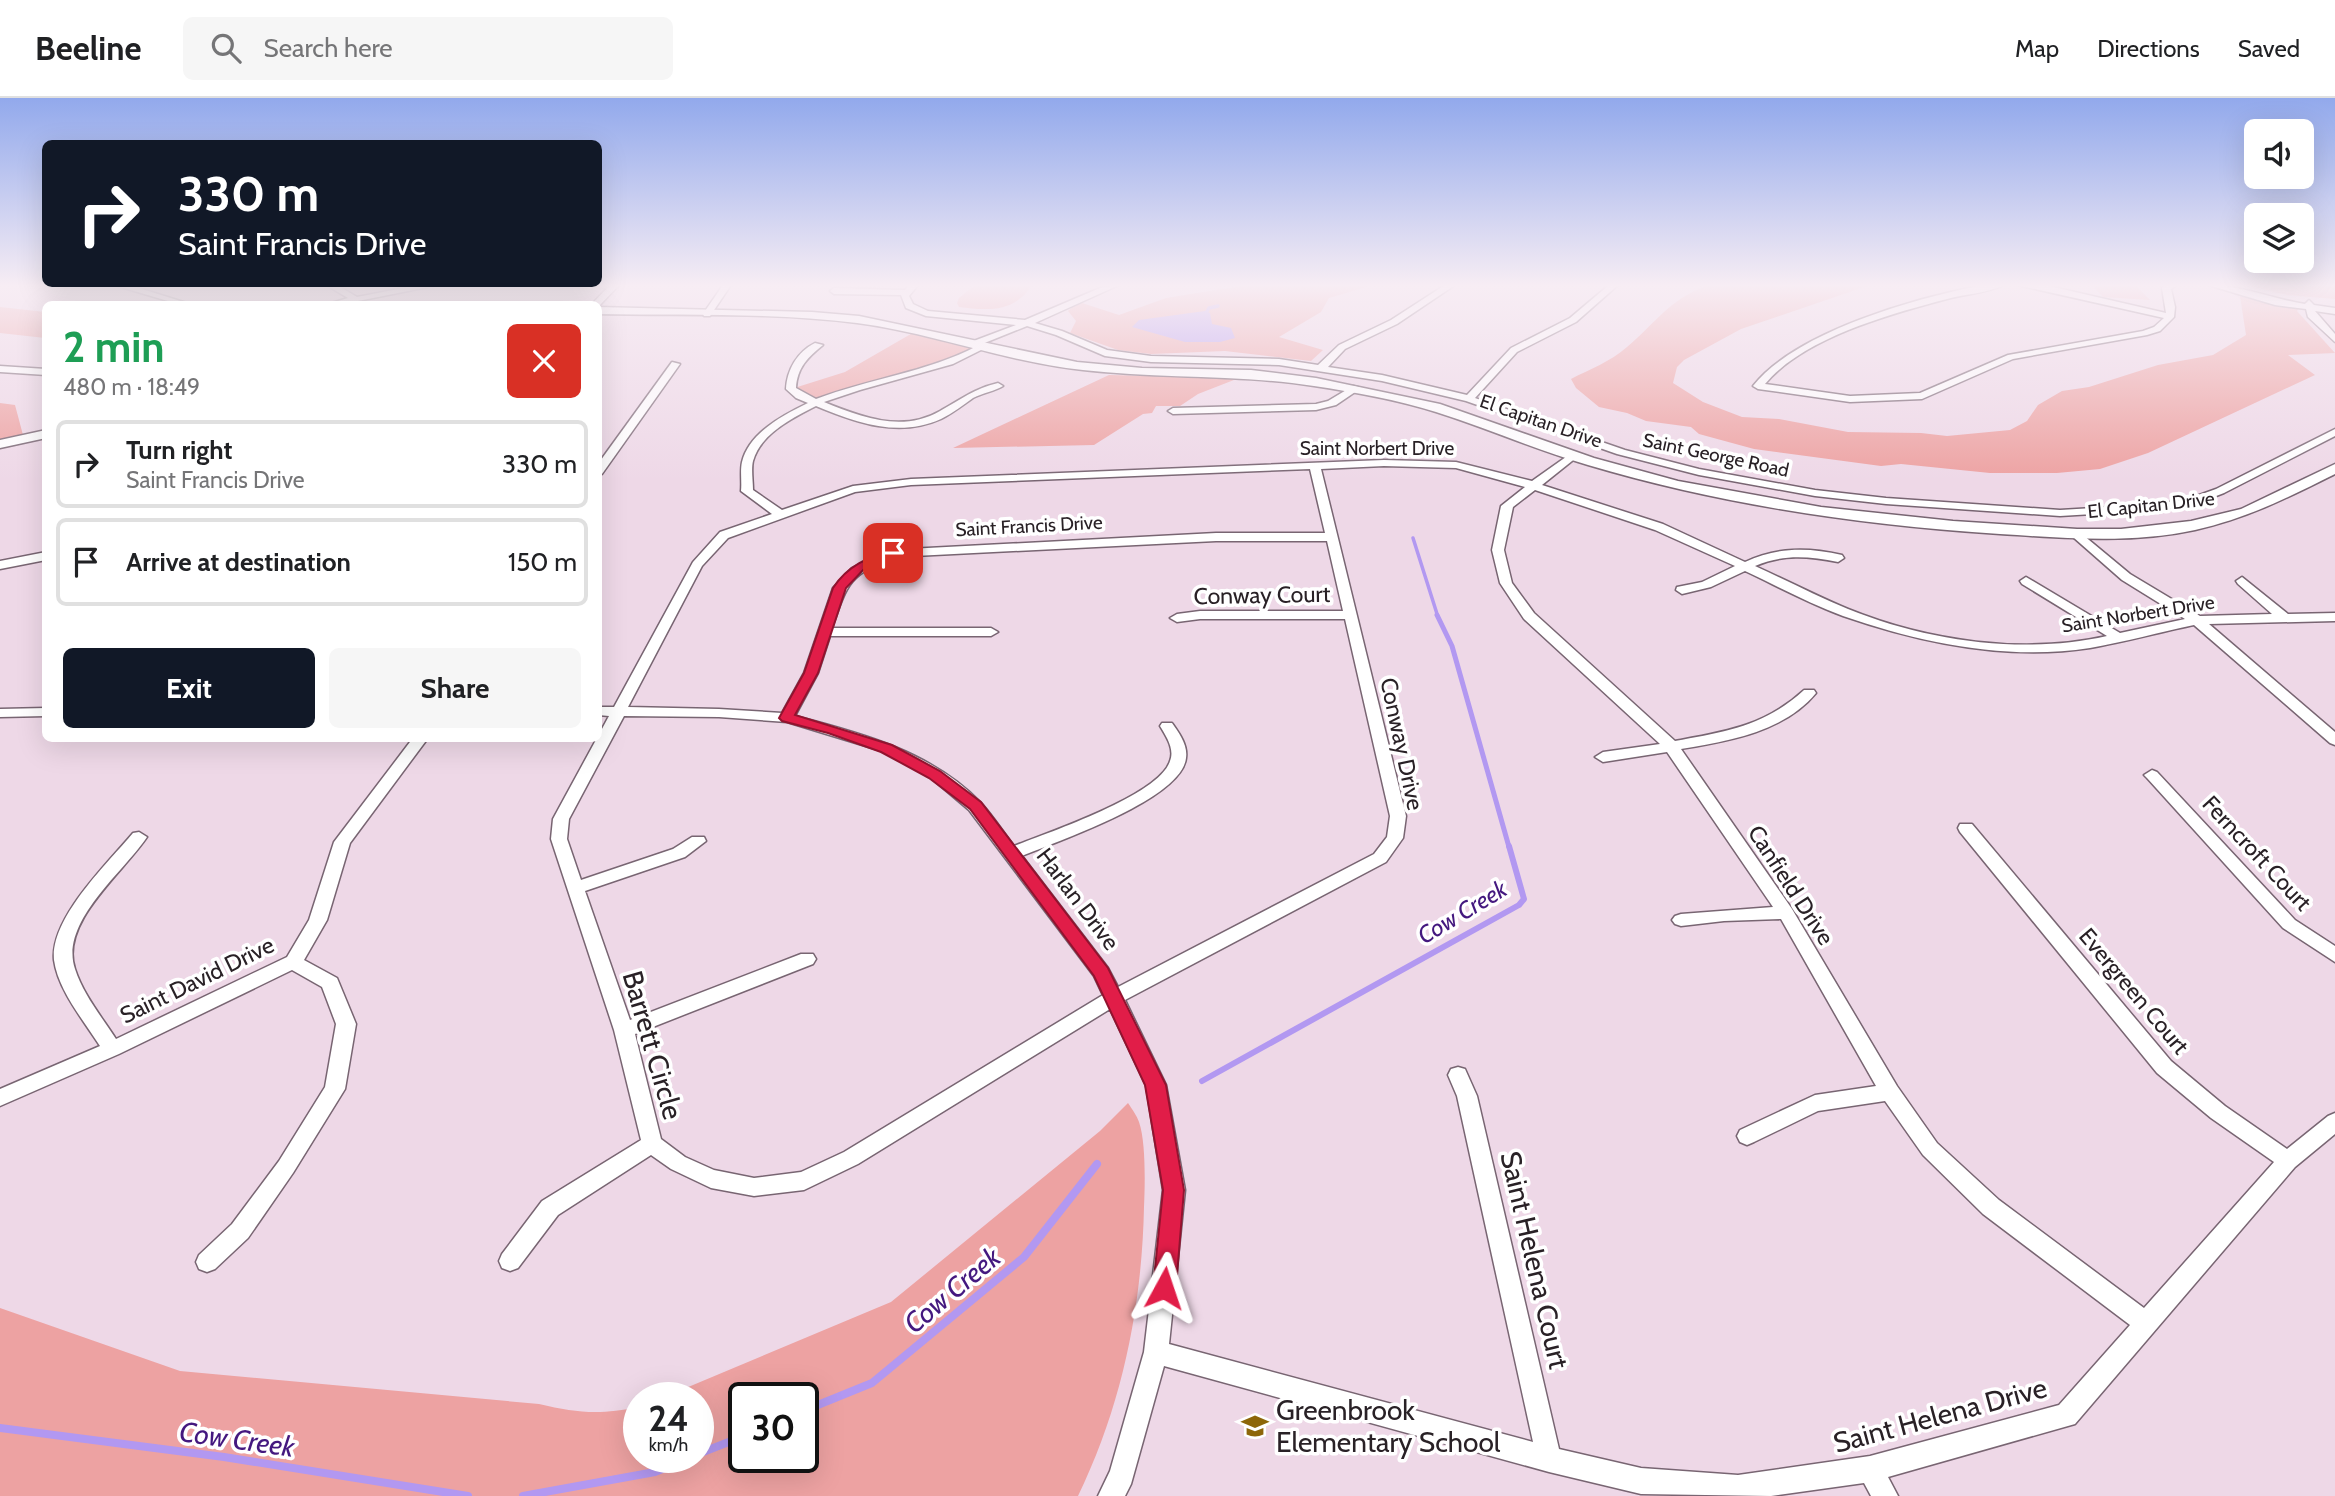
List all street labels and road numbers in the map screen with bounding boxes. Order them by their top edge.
street label: El Capitan Drive [1477,389,1605,453]
street label: Saint George Road [1641,428,1791,482]
street label: Saint Norbert Drive [1300,437,1455,460]
street label: El Capitan Drive [2086,487,2216,523]
street label: Saint Francis Drive [955,511,1104,541]
street label: Conway Court [1193,580,1331,610]
street label: Saint Norbert Drive [2060,591,2216,637]
street label: Conway Drive [1374,675,1430,813]
street label: Ferncroft Court [2197,790,2318,916]
street label: Canfield Drive [1742,820,1840,950]
street label: Harlan Drive [1031,842,1126,956]
street label: Evergreen Court [2073,922,2195,1060]
street label: Saint David Drive [115,931,279,1029]
street label: Barrett Circle [616,967,690,1123]
street label: Saint Helena Court [1493,1148,1577,1372]
street label: Saint Helena Drive [1830,1370,2050,1460]

